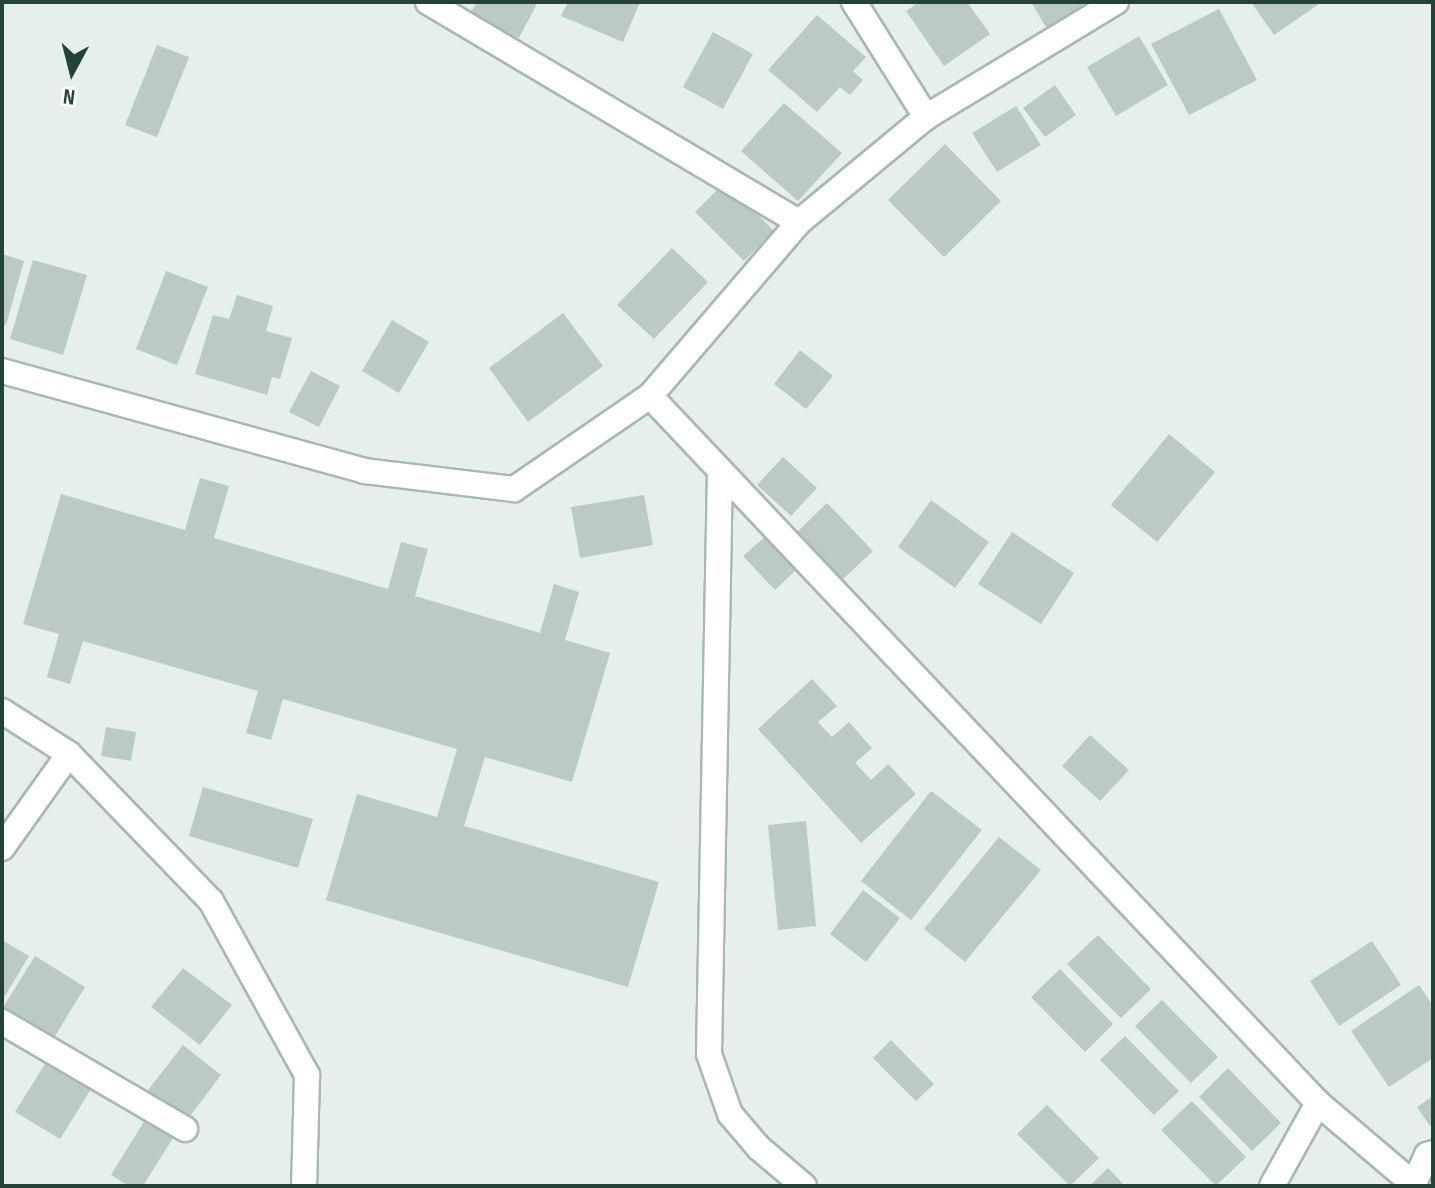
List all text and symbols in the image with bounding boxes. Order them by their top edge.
north arrow [32,32,112,112]
text: N [62,82,76,110]

